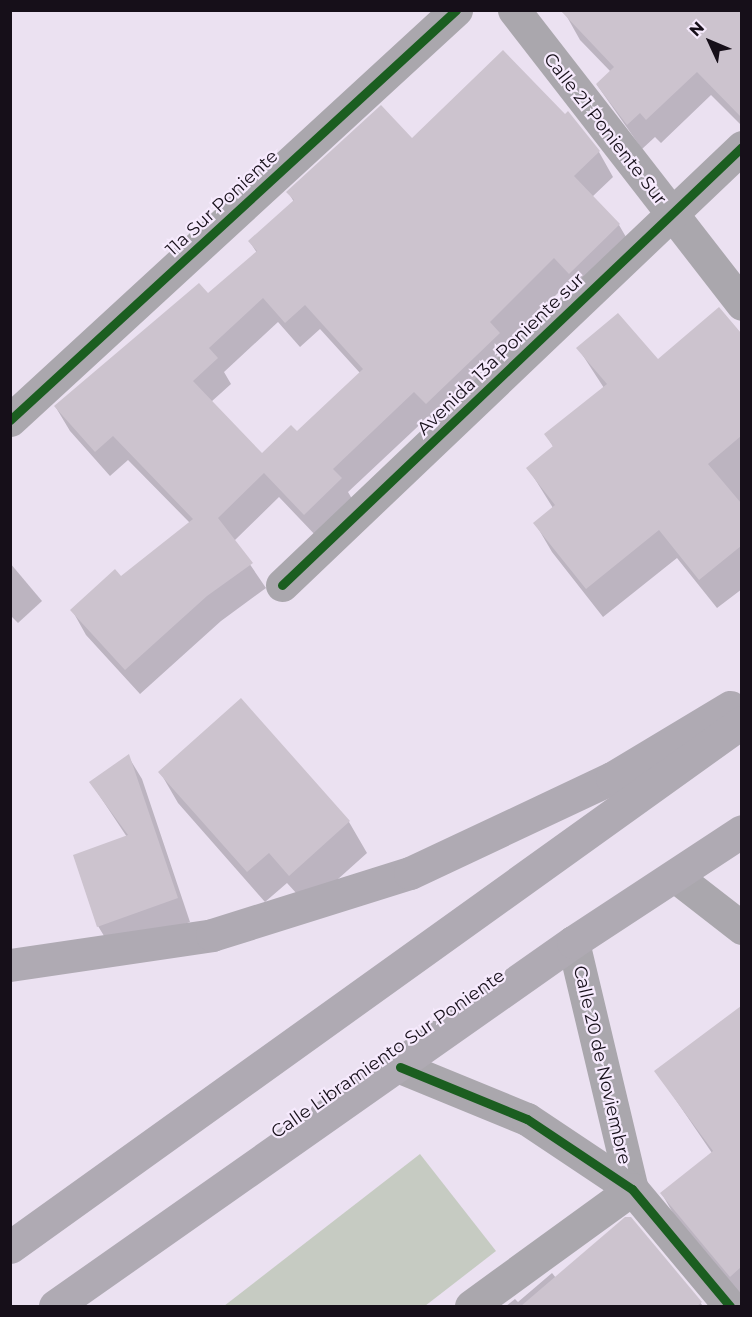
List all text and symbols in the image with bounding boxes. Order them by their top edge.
north arrow [680,12,740,72]
text: N [685,18,708,40]
street label: Calle 21 Poniente Sur [539,49,671,209]
street label: 11a Sur Poniente [162,146,282,260]
street label: Avenida 13a Poniente sur [413,268,589,440]
street label: Calle 20 de Noviembre [569,963,635,1167]
street label: Calle Libramiento Sur Poniente [267,965,509,1143]

